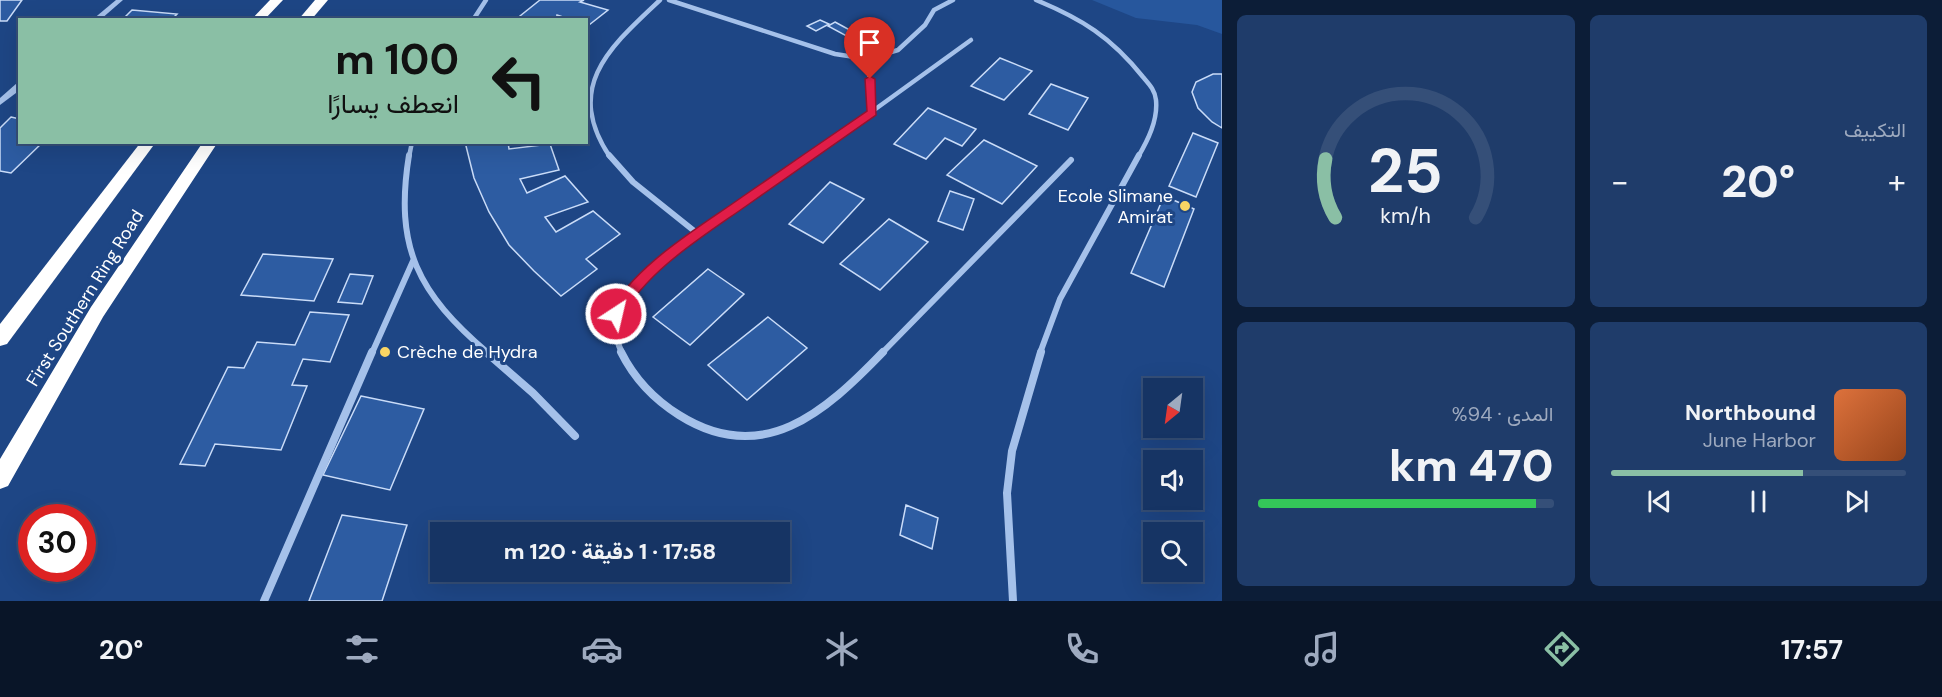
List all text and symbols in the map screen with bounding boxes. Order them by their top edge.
pin [844,17,895,79]
icon: arrive [853,26,886,59]
text: 100 m [335,32,459,87]
icon: left [480,42,558,120]
text: انعطف يسارًا [327,86,459,121]
text: التكييف [1844,117,1906,143]
text: 25 [1368,130,1443,211]
text: 20° [1721,152,1795,211]
text: − [1611,160,1629,203]
text: + [1888,160,1906,203]
place label: Ecole Slimane Amirat [1058,184,1173,229]
marker: Ecole Slimane Amirat [1178,199,1192,213]
text: km/h [1380,202,1431,230]
street label: First Southern Ring Road [21,205,149,391]
position arrow [584,282,648,346]
place label: Crèche de Hydra [397,340,538,364]
marker: Crèche de Hydra [378,345,392,359]
north arrow [1143,378,1203,438]
map controls [1143,378,1203,582]
text: Northbound [1685,398,1816,427]
text: المدى · 94% [1452,401,1554,427]
text: June Harbor [1703,427,1816,453]
text: 470 km [1389,436,1554,495]
button: sound [1143,450,1203,510]
icon: previous [1643,485,1676,518]
icon: pause [1742,485,1775,518]
icon: next [1840,485,1873,518]
speed limit sign: 30 [18,504,96,582]
button: search [1143,522,1203,582]
text: 17:58 · 1 دقيقة · 120 m [504,537,716,566]
icon: filters [341,628,383,670]
icon: car [581,628,623,670]
icon: climate [821,628,863,670]
icon: phone [1061,628,1103,670]
icon: music [1301,628,1343,670]
icon: directions [1541,628,1583,670]
text: 20° [99,632,143,667]
text: 17:57 [1781,632,1843,667]

